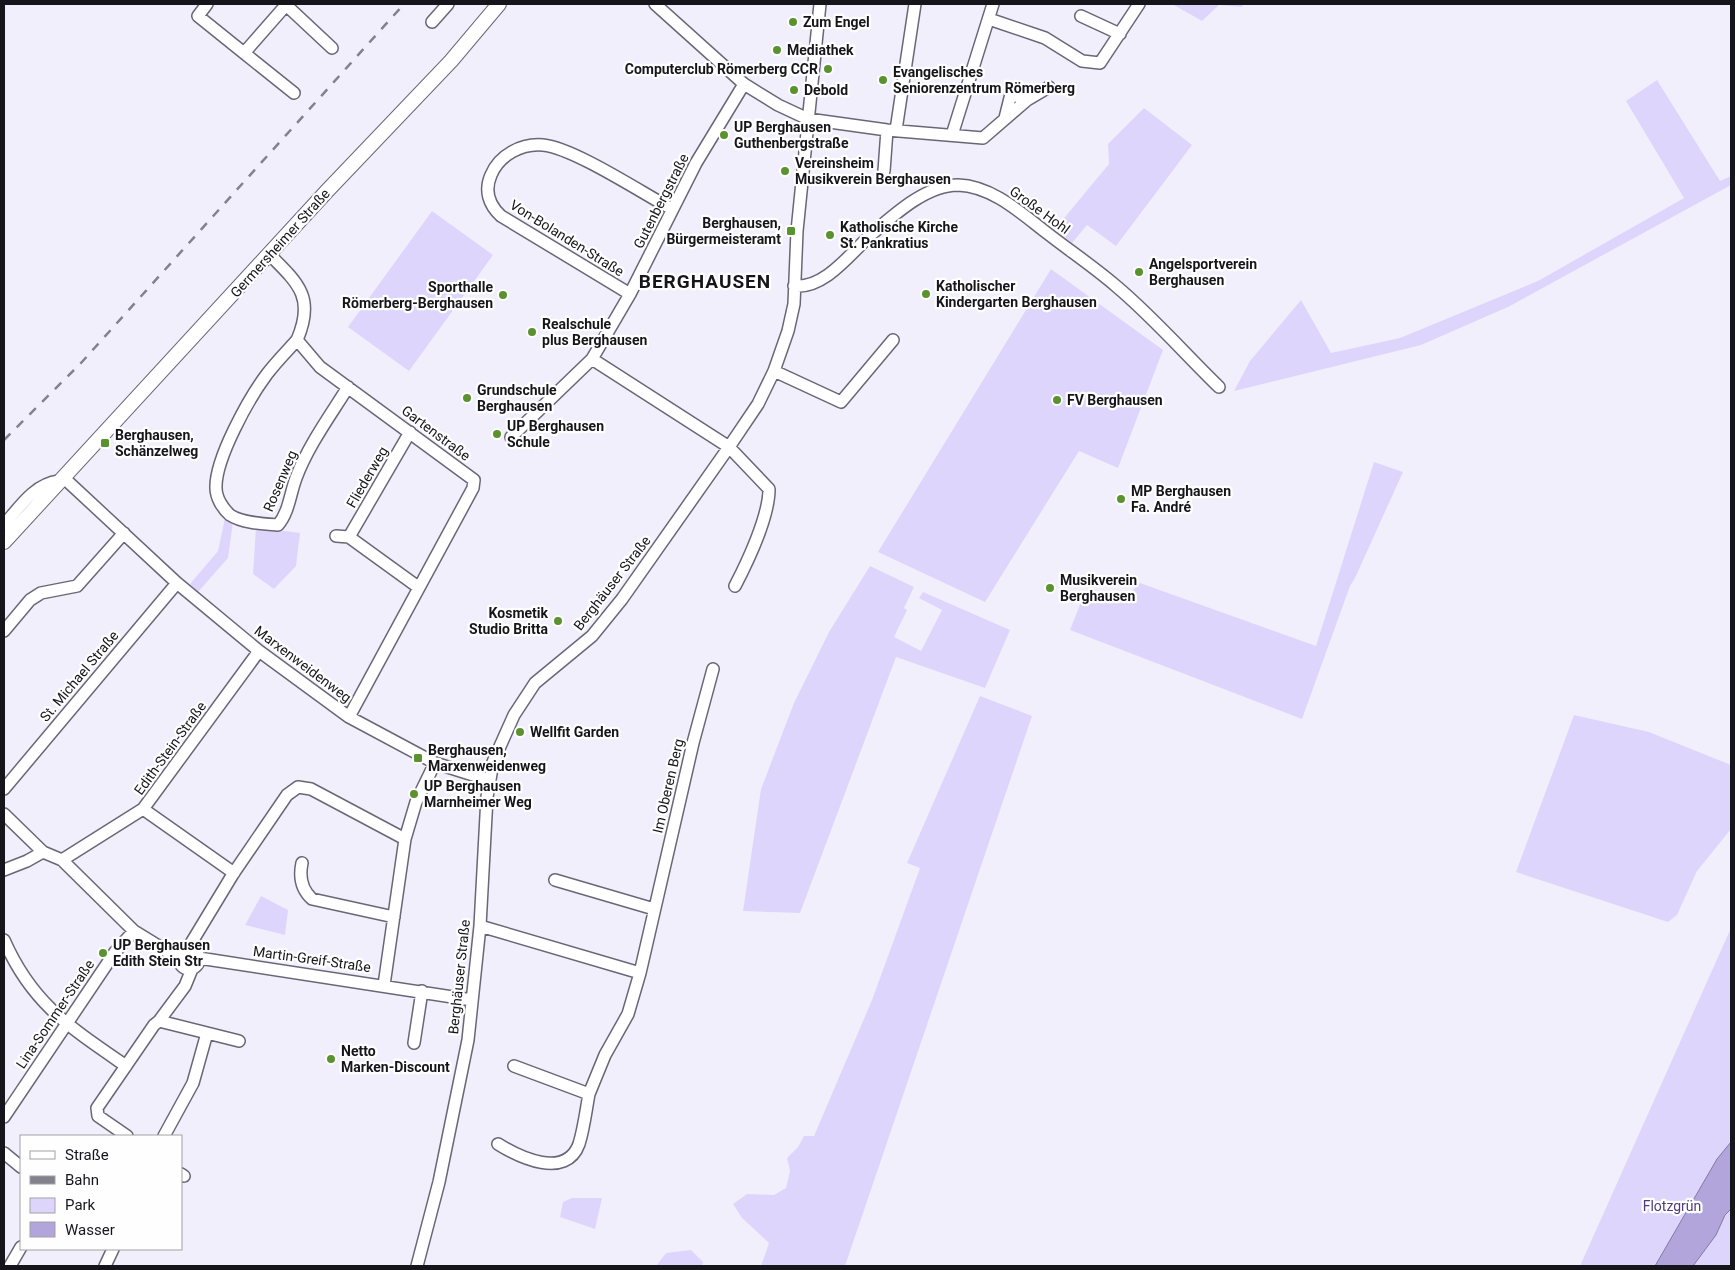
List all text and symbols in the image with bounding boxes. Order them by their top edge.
place label: Zum Engel [803,14,870,30]
marker: Zum Engel [787,16,799,28]
place label: Mediathek [787,42,854,58]
marker: Mediathek [771,44,783,56]
place label: Computerclub Römerberg CCR [625,61,818,77]
marker: Computerclub Römerberg CCR [822,63,834,75]
place label: Evangelisches Seniorenzentrum Römerberg [893,64,1075,96]
marker: Evangelisches Seniorenzentrum Römerberg [877,74,889,86]
place label: Debold [804,82,848,98]
marker: Debold [788,84,800,96]
place label: UP Berghausen Guthenbergstraße [734,119,849,151]
marker: UP Berghausen Guthenbergstraße [718,129,730,141]
street label: Gutenbergstraße [630,151,692,251]
place label: Vereinsheim Musikverein Berghausen [795,155,951,187]
marker: Vereinsheim Musikverein Berghausen [779,165,791,177]
street label: Große Hohl [1007,183,1073,237]
street label: Germersheimer Straße [227,185,333,301]
street label: Von-Bolanden-Straße [507,196,627,280]
place label: Berghausen, Bürgermeisteramt [666,215,781,247]
place label: Katholische Kirche St. Pankratius [840,219,958,251]
marker: Berghausen, Bürgermeisteramt [785,225,797,237]
marker: Katholische Kirche St. Pankratius [824,229,836,241]
place label: Angelsportverein Berghausen [1149,256,1257,288]
marker: Angelsportverein Berghausen [1133,266,1145,278]
district label: BERGHAUSEN [639,270,771,293]
place label: Katholischer Kindergarten Berghausen [936,278,1097,310]
place label: Sporthalle Römerberg-Berghausen [342,279,493,311]
marker: Katholischer Kindergarten Berghausen [920,288,932,300]
marker: Sporthalle Römerberg-Berghausen [497,289,509,301]
place label: Realschule plus Berghausen [542,316,648,348]
marker: Realschule plus Berghausen [526,326,538,338]
place label: Grundschule Berghausen [477,382,557,414]
marker: Grundschule Berghausen [461,392,473,404]
place label: FV Berghausen [1067,392,1163,408]
marker: FV Berghausen [1051,394,1063,406]
street label: Gartenstraße [399,402,473,464]
place label: UP Berghausen Schule [507,418,604,450]
place label: Berghausen, Schänzelweg [115,427,198,459]
marker: UP Berghausen Schule [491,428,503,440]
marker: Berghausen, Schänzelweg [99,437,111,449]
street label: Fliederweg [343,444,391,510]
street label: Rosenweg [260,448,300,514]
place label: MP Berghausen Fa. André [1131,483,1231,515]
marker: MP Berghausen Fa. André [1115,493,1127,505]
street label: Berghäuser Straße [570,533,654,633]
place label: Musikverein Berghausen [1060,572,1137,604]
marker: Musikverein Berghausen [1044,582,1056,594]
place label: Kosmetik Studio Britta [469,605,549,637]
marker: Kosmetik Studio Britta [552,615,564,627]
street label: Marxenweidenweg [252,622,354,706]
street label: St. Michael Straße [36,627,122,725]
street label: Edith-Stein-Straße [131,698,209,798]
place label: Wellfit Garden [530,724,619,740]
marker: Wellfit Garden [514,726,526,738]
street label: Im Oberen Berg [649,737,687,835]
place label: Berghausen, Marxenweidenweg [428,742,546,774]
marker: Berghausen, Marxenweidenweg [412,752,424,764]
place label: UP Berghausen Marnheimer Weg [424,778,532,810]
marker: UP Berghausen Marnheimer Weg [408,788,420,800]
street label: Berghäuser Straße [445,919,473,1035]
place label: UP Berghausen Edith Stein Str [113,937,210,969]
street label: Martin-Greif-Straße [252,943,372,975]
marker: UP Berghausen Edith Stein Str [97,947,109,959]
street label: Lina-Sommer-Straße [13,957,97,1071]
place label: Netto Marken-Discount [341,1043,450,1075]
marker: Netto Marken-Discount [325,1053,337,1065]
legend [20,1135,182,1250]
text: Straße [65,1146,109,1164]
text: Bahn [65,1171,99,1189]
text: Park [65,1196,96,1214]
park label: Flotzgrün [1643,1198,1701,1214]
text: Wasser [65,1221,115,1239]

